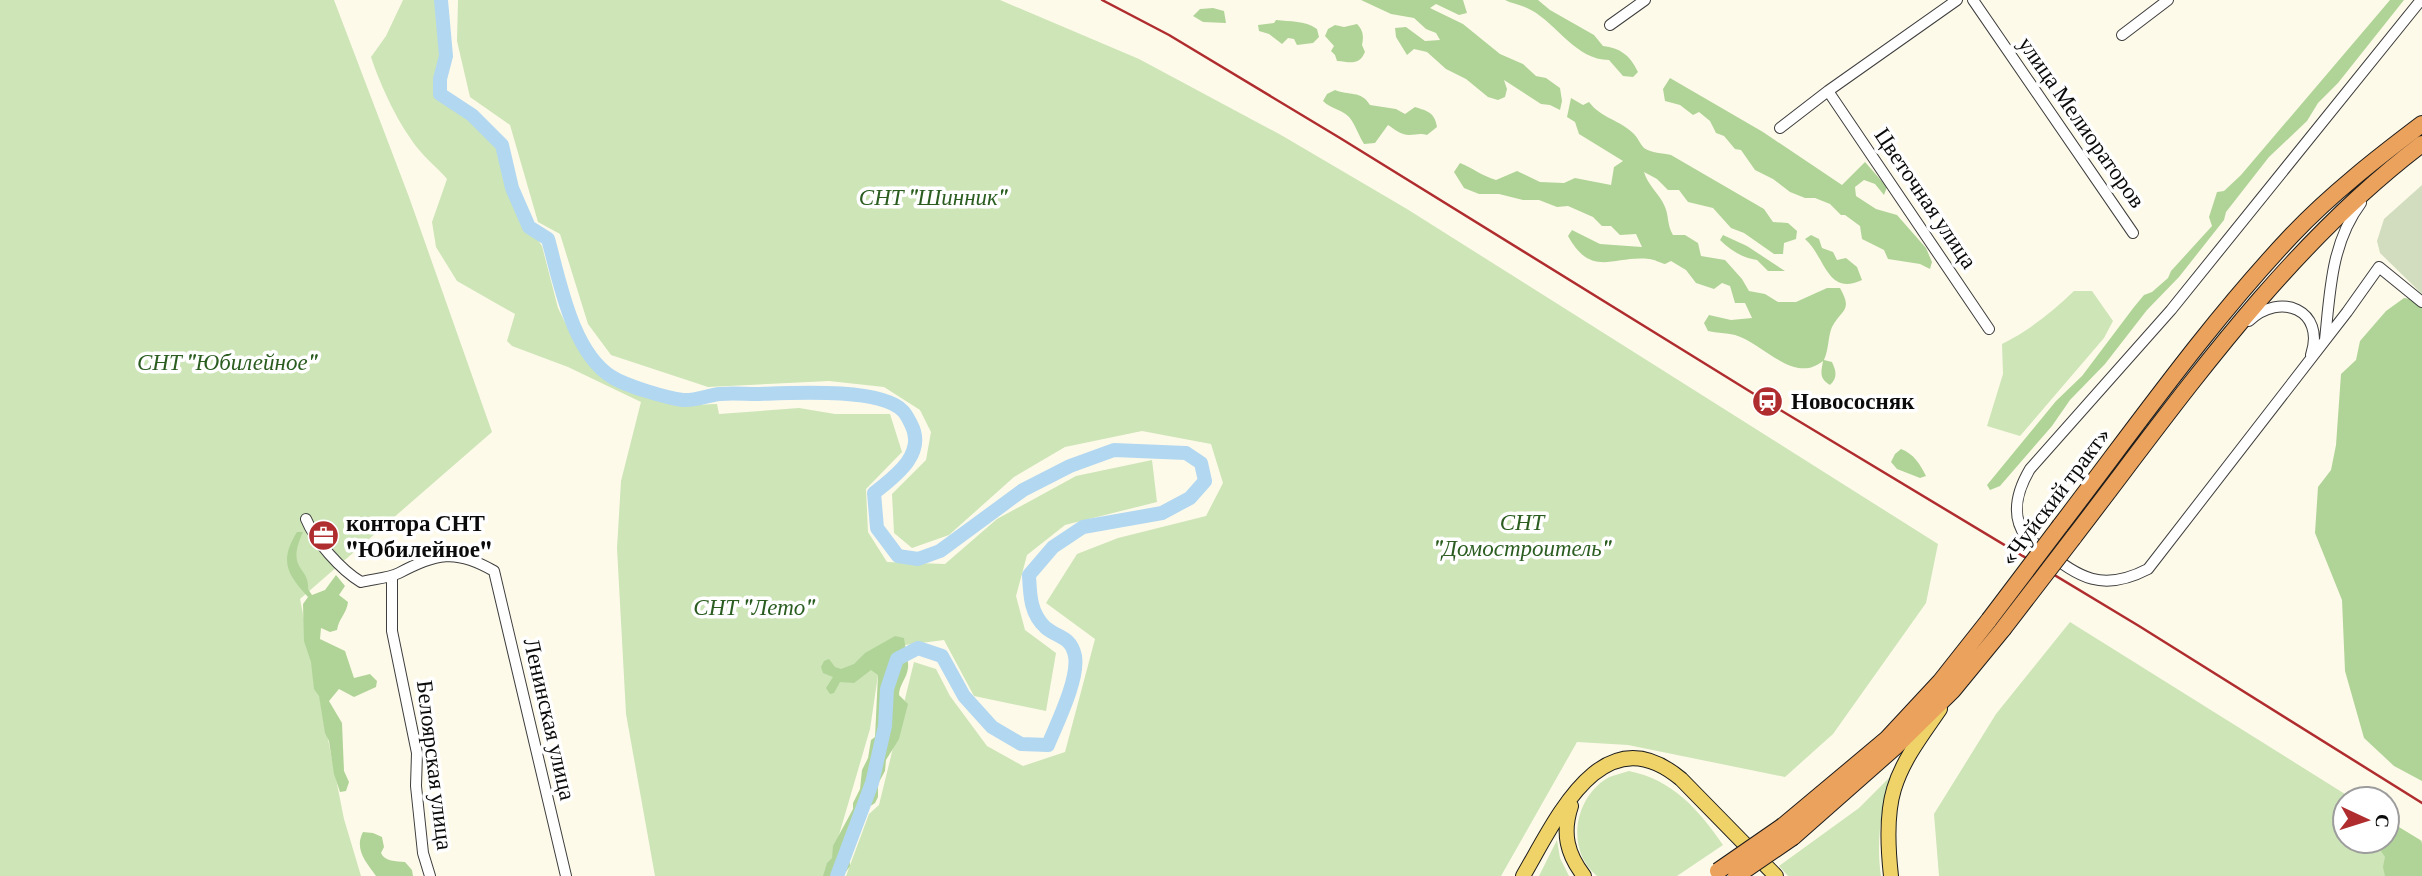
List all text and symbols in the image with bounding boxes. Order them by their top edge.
street label: улица Мелиораторов [2013,31,2151,213]
street label: Цветочная улица [1869,123,1983,273]
park label: СНТ "Шинник" [859,184,1009,210]
park label: СНТ "Юбилейное" [137,349,319,375]
station icon: Новососняк [1751,384,1785,418]
place label: Новососняк [1791,388,1915,414]
street label: «Чуйский тракт» [1994,421,2116,571]
park label: СНТ "Домостроитель" [1433,509,1613,561]
place label: контора СНТ "Юбилейное" [346,510,492,562]
office icon: контора СНТ "Юбилейное" [306,519,340,553]
park label: СНТ "Лето" [693,594,816,620]
street label: Ленинская улица [519,635,581,803]
street label: Белоярская улица [412,679,458,851]
north arrow [2331,785,2401,855]
text: С [2372,814,2393,829]

